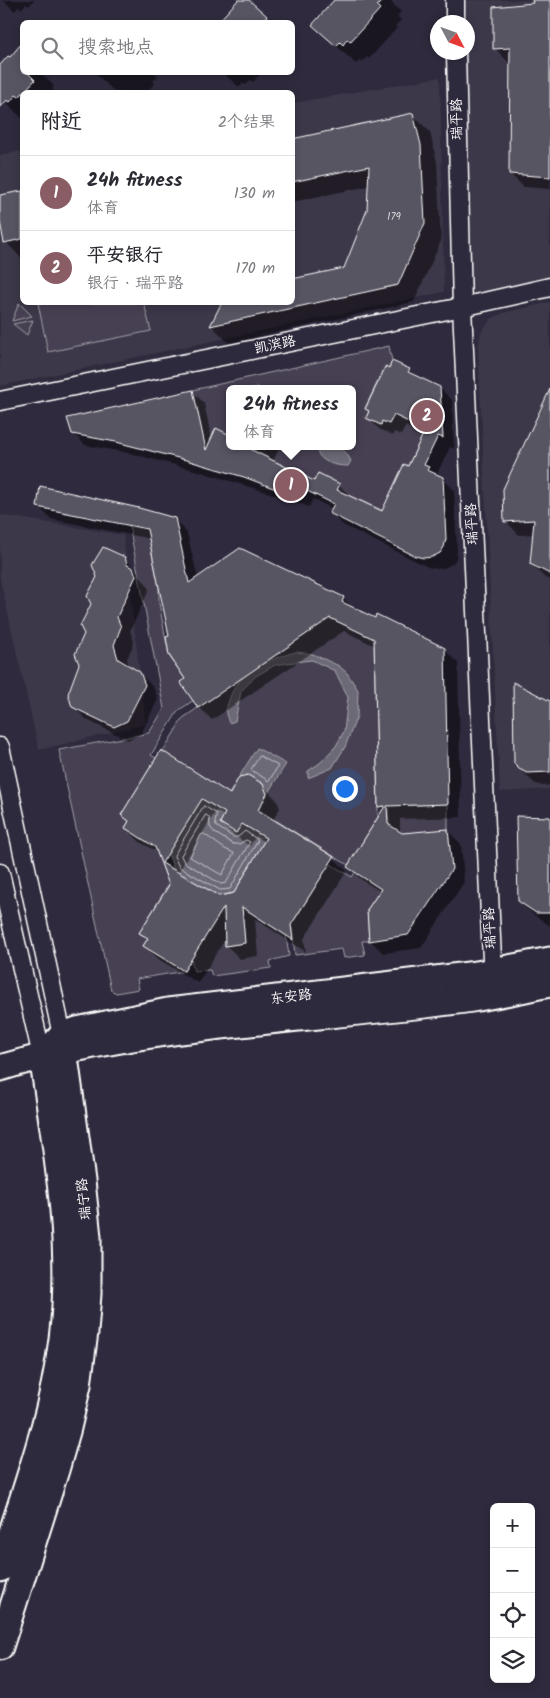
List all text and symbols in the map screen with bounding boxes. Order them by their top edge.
north arrow [430,15,475,60]
search box [20,20,295,75]
text: 搜索地点 [78,33,154,63]
icon: search [38,34,66,62]
street label: 瑞平路 [446,98,468,141]
text: 附近 [40,106,82,139]
text: 2个结果 [218,110,275,135]
text: 24h fitness [87,166,182,196]
text: 1 [54,181,58,206]
text: 130 m [234,181,275,206]
text: 体育 [87,196,119,221]
house number: 179 [387,208,402,226]
text: 平安银行 [87,241,163,271]
text: 2 [51,256,61,281]
text: 170 m [235,256,275,281]
text: 银行 · 瑞平路 [87,271,184,296]
street label: 凯滨路 [252,330,298,360]
popup [226,385,356,450]
text: 24h fitness [243,390,339,420]
pin: 2 [411,397,443,435]
text: 体育 [243,420,275,445]
pin: 1 [275,466,307,504]
street label: 瑞平路 [460,502,484,547]
your location [332,776,358,802]
street label: 瑞平路 [478,906,502,951]
street label: 东安路 [269,984,313,1010]
street label: 瑞宁路 [71,1177,97,1222]
map controls [490,1503,535,1683]
button: + [490,1503,535,1548]
button: − [490,1548,535,1593]
button: locate [490,1593,535,1638]
button: layers [490,1638,535,1683]

